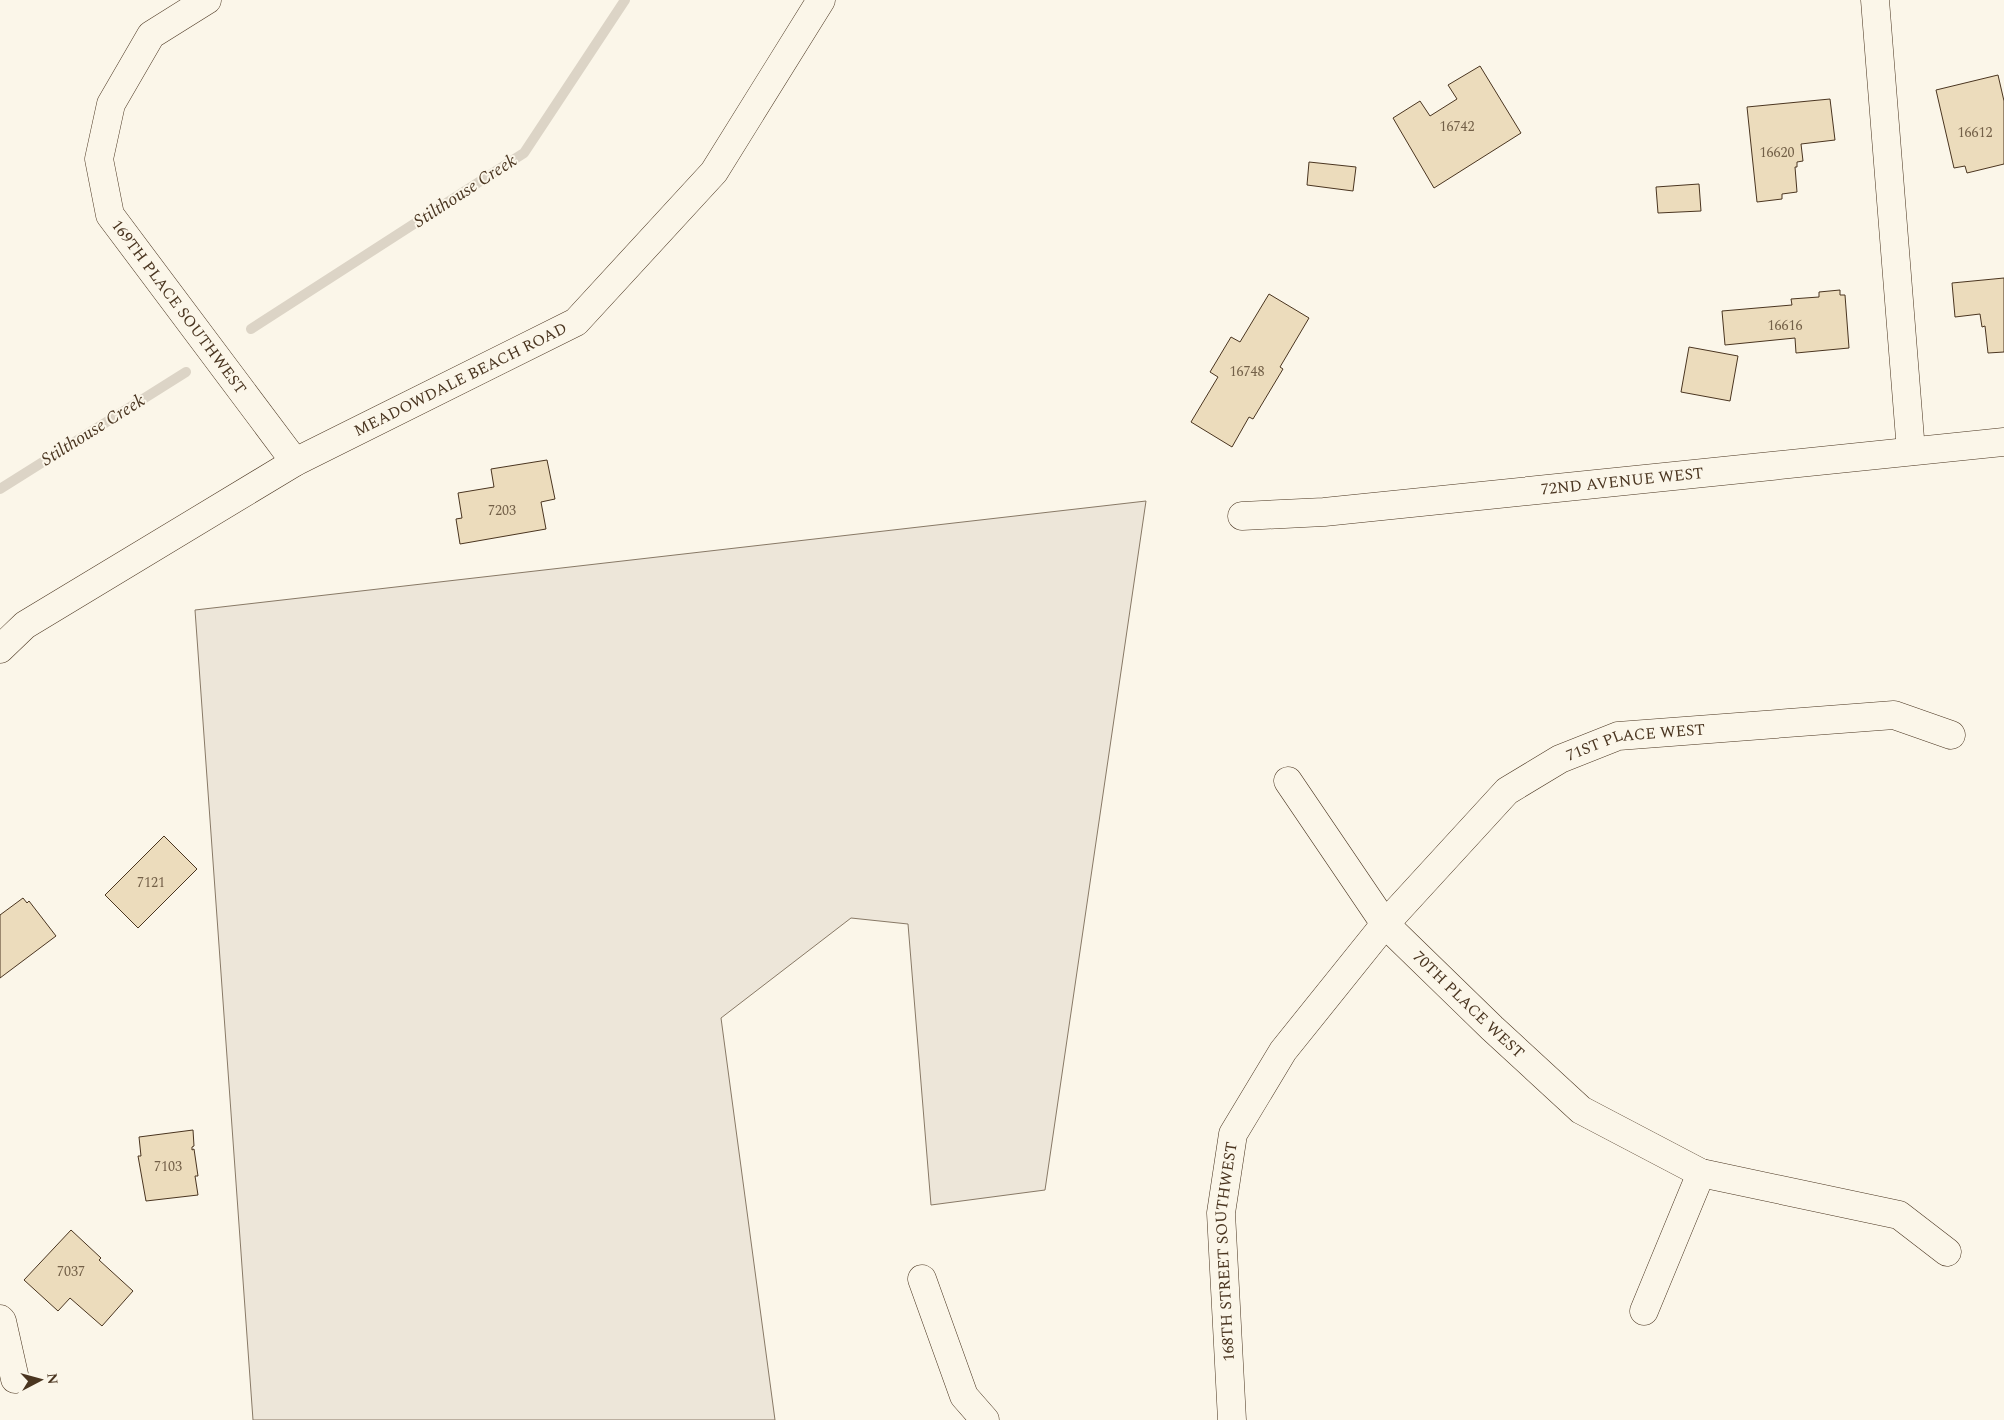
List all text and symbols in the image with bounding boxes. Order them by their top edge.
house number: 16742 [1440,116,1475,137]
house number: 16612 [1958,122,1993,143]
house number: 16620 [1760,142,1795,163]
water label: Stilthouse Creek [408,147,523,235]
street label: 169TH PLACE SOUTHWEST [105,215,252,399]
house number: 16616 [1768,315,1803,336]
street label: MEADOWDALE BEACH ROAD [350,316,571,443]
house number: 16748 [1230,361,1265,382]
water label: Stilthouse Creek [36,387,151,473]
street label: 72ND AVENUE WEST [1540,461,1705,502]
house number: 7203 [488,500,516,521]
street label: 71ST PLACE WEST [1562,717,1706,767]
house number: 7121 [137,872,165,893]
street label: 70TH PLACE WEST [1407,945,1530,1064]
street label: 168TH STREET SOUTHWEST [1209,1140,1244,1362]
house number: 7103 [154,1156,182,1177]
house number: 7037 [57,1261,85,1282]
north arrow [15,1355,65,1405]
text: N [41,1372,63,1385]

